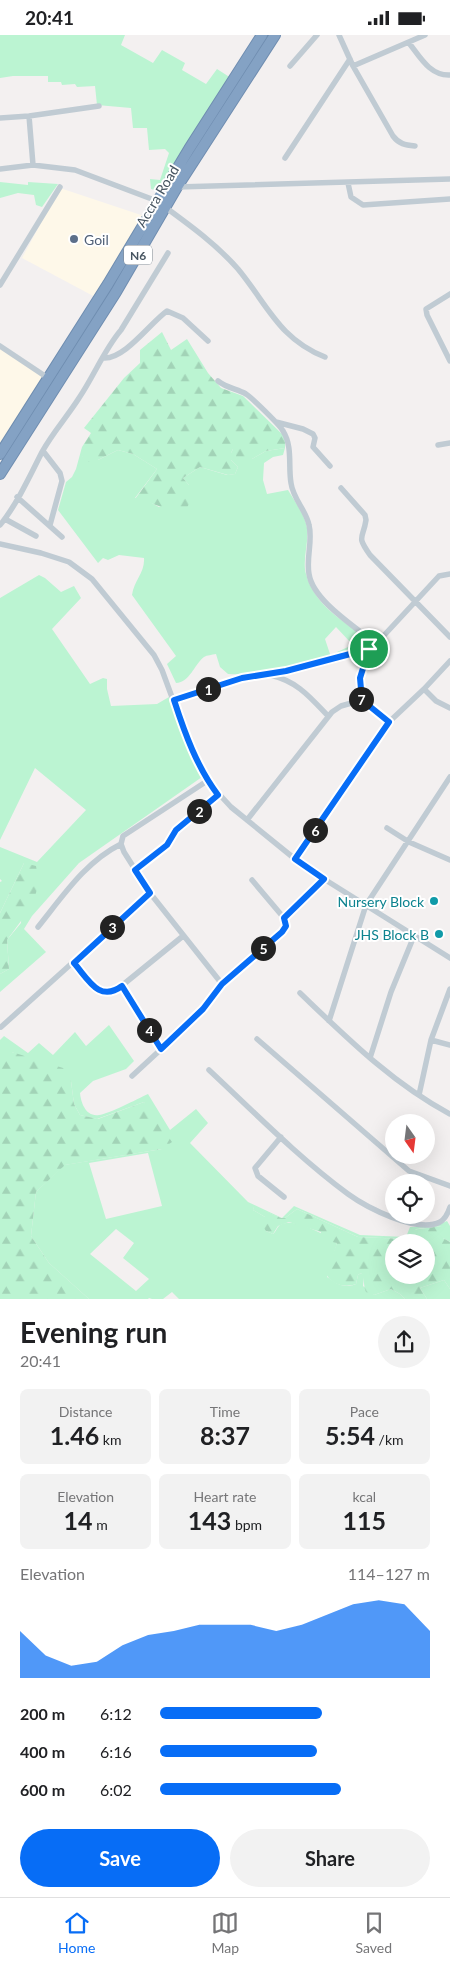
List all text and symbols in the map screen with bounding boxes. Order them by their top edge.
text: 20:41 [25,6,74,29]
street label: Accra Road [132,162,182,230]
place label: Goil [84,231,109,248]
marker: Goil [68,233,80,245]
road number: N6 [124,245,152,265]
pin [348,628,390,670]
icon: arrive [355,635,383,663]
pin: 1 [196,677,220,701]
text: 1 [204,681,213,698]
pin: 7 [348,687,374,711]
text: 7 [357,691,366,708]
pin: 2 [186,799,212,823]
text: 2 [195,803,204,820]
pin: 6 [302,817,328,843]
text: 6 [311,822,320,839]
place label: Nursery Block [338,893,425,910]
marker: Nursery Block [428,895,440,907]
pin: 3 [100,915,124,939]
text: 3 [108,919,117,936]
place label: JHS Block B [355,926,429,943]
marker: JHS Block B [433,928,445,940]
pin: 5 [250,935,276,961]
text: 5 [259,940,268,957]
pin: 4 [136,1017,162,1043]
text: 4 [145,1022,154,1039]
north arrow [385,1114,435,1164]
map controls [385,1114,435,1284]
button: locate [385,1174,435,1224]
button: layers [385,1234,435,1284]
text: Evening run [20,1315,167,1349]
button: share [378,1316,430,1368]
text: 20:41 [20,1351,61,1370]
text: Distance [59,1403,113,1420]
text: Time [210,1403,240,1420]
text: Pace [350,1403,379,1420]
text: 1.46 [50,1420,99,1450]
text: 8:37 [200,1420,250,1450]
text: 5:54 [325,1420,375,1450]
text: km [99,1431,122,1448]
text: /km [375,1431,404,1448]
text: Elevation [57,1488,114,1505]
text: Heart rate [194,1488,256,1505]
text: kcal [352,1488,376,1505]
text: 14 [64,1505,93,1535]
text: 143 [188,1505,231,1535]
text: 115 [343,1505,386,1535]
text: m [93,1516,108,1533]
text: bpm [231,1516,262,1533]
text: Elevation [20,1564,85,1583]
text: 114–127 m [348,1564,430,1583]
text: 200 m [20,1704,65,1723]
text: 6:12 [100,1704,132,1723]
text: 400 m [20,1742,65,1761]
text: 6:16 [100,1742,132,1761]
text: 600 m [20,1780,65,1799]
text: 6:02 [100,1780,132,1799]
button: Save [20,1829,220,1887]
button: Share [230,1829,430,1887]
tab: Home [58,1909,95,1956]
tab: Map [211,1909,239,1956]
tab: Saved [355,1909,392,1956]

